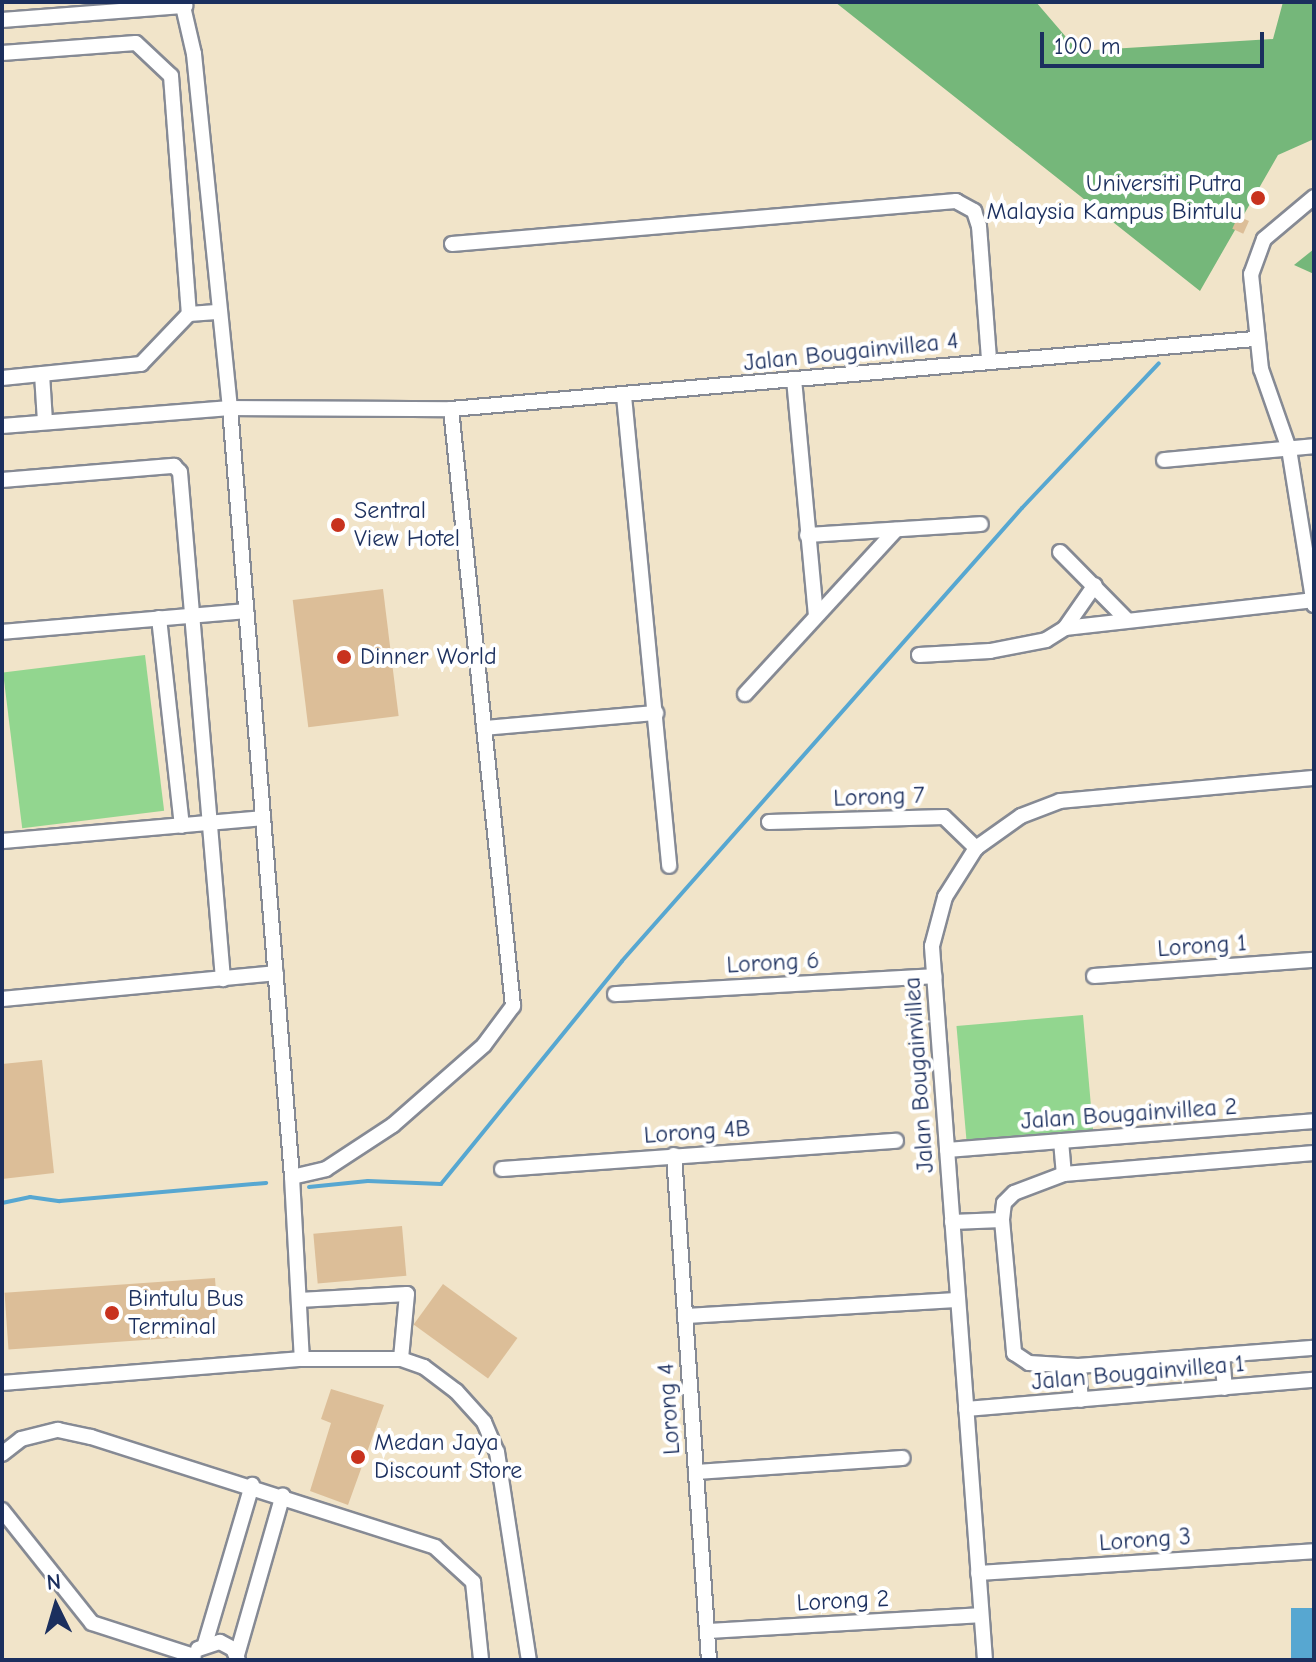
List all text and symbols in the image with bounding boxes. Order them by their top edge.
scale bar [1044,16,1268,66]
text: 100 m [1054,32,1121,60]
place label: Universiti Putra Malaysia Kampus Bintulu [986,170,1242,226]
marker: Universiti Putra Malaysia Kampus Bintulu [1249,189,1267,207]
street label: Jalan Bougainvillea 4 [742,326,960,378]
place label: Sentral View Hotel [354,497,460,553]
marker: Sentral View Hotel [329,516,347,534]
place label: Dinner World [360,643,497,671]
marker: Dinner World [335,648,353,666]
street label: Lorong 7 [833,781,925,813]
street label: Lorong 1 [1156,929,1248,963]
street label: Lorong 6 [726,946,820,980]
street label: Jalan Bougainvillea [898,976,940,1174]
street label: Jalan Bougainvillea 2 [1020,1092,1238,1136]
street label: Lorong 4B [643,1114,751,1150]
place label: Bintulu Bus Terminal [128,1285,243,1341]
marker: Bintulu Bus Terminal [103,1304,121,1322]
street label: Jalan Bougainvillea 1 [1030,1349,1246,1397]
street label: Lorong 4 [651,1362,687,1456]
place label: Medan Jaya Discount Store [374,1429,522,1485]
marker: Medan Jaya Discount Store [349,1448,367,1466]
street label: Lorong 3 [1098,1522,1192,1558]
north arrow [16,1566,96,1646]
text: N [46,1569,62,1596]
street label: Lorong 2 [796,1584,890,1618]

